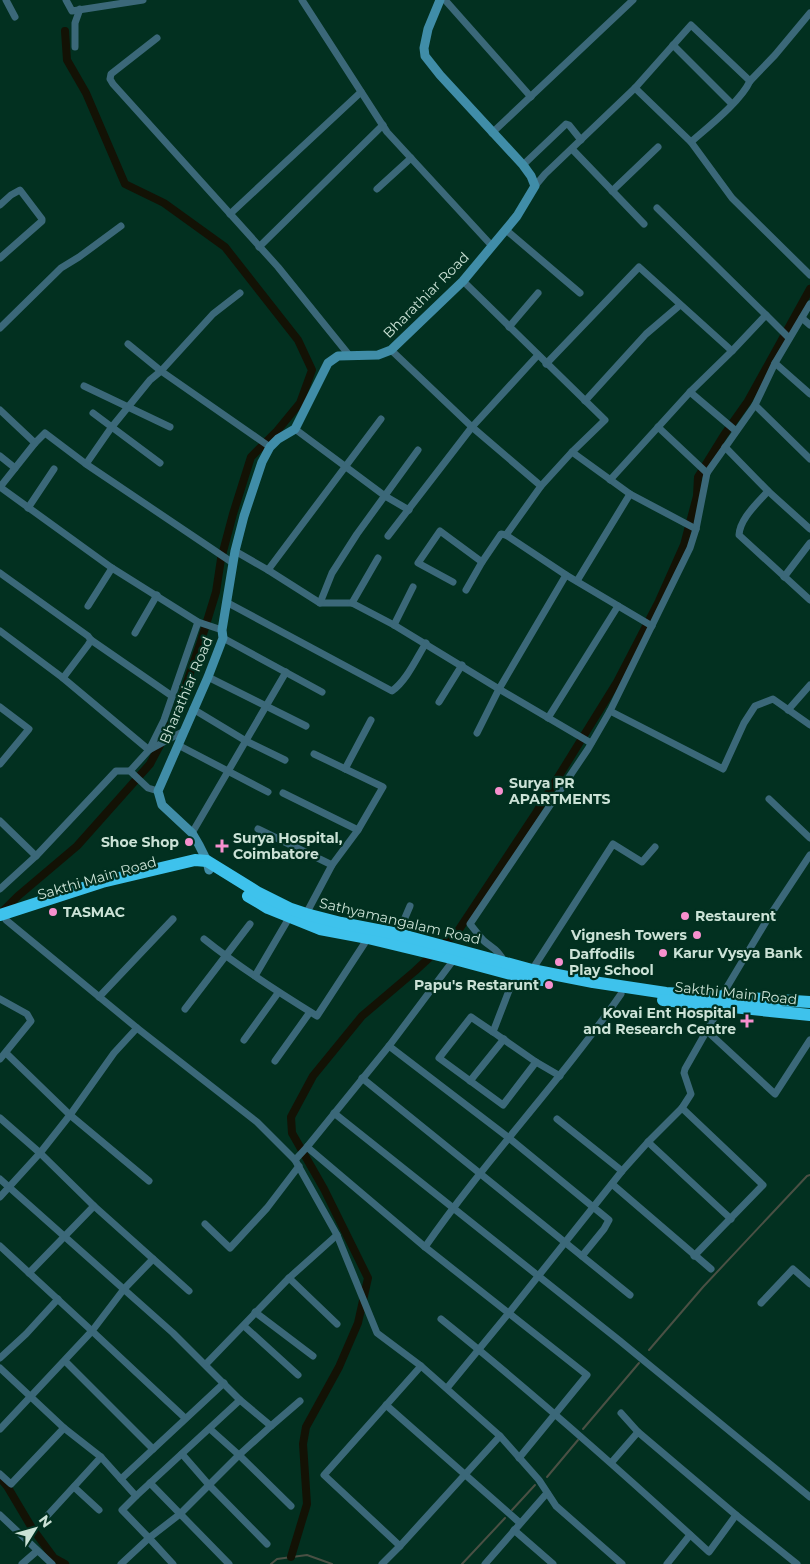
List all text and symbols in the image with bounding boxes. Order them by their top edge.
street label: Bharathiar Road [379,248,473,342]
street label: Bharathiar Road [155,634,217,746]
place label: Surya PR APARTMENTS [508,774,611,808]
marker: Surya PR APARTMENTS [493,785,505,797]
place label: Surya Hospital, Coimbatore [233,829,343,863]
place label: Shoe Shop [101,833,179,851]
marker: Shoe Shop [183,836,195,848]
marker: Surya Hospital, Coimbatore [215,839,229,853]
street label: Sakthi Main Road [35,852,159,904]
street label: Sathyamangalam Road [318,894,482,948]
place label: TASMAC [63,903,125,921]
marker: TASMAC [47,906,59,918]
place label: Restaurent [695,907,776,925]
marker: Restaurent [679,910,691,922]
place label: Vignesh Towers [570,926,688,944]
marker: Vignesh Towers [691,929,703,941]
place label: Karur Vysya Bank [673,944,803,962]
place label: Daffodils Play School [569,945,654,979]
marker: Karur Vysya Bank [657,947,669,959]
marker: Daffodils Play School [553,956,565,968]
place label: Papu's Restarunt [414,976,539,994]
street label: Sakthi Main Road [674,978,798,1008]
marker: Papu's Restarunt [543,979,555,991]
place label: Kovai Ent Hospital and Research Centre [583,1004,736,1038]
marker: Kovai Ent Hospital and Research Centre [740,1014,754,1028]
north arrow [10,1504,60,1554]
text: N [35,1511,56,1531]

